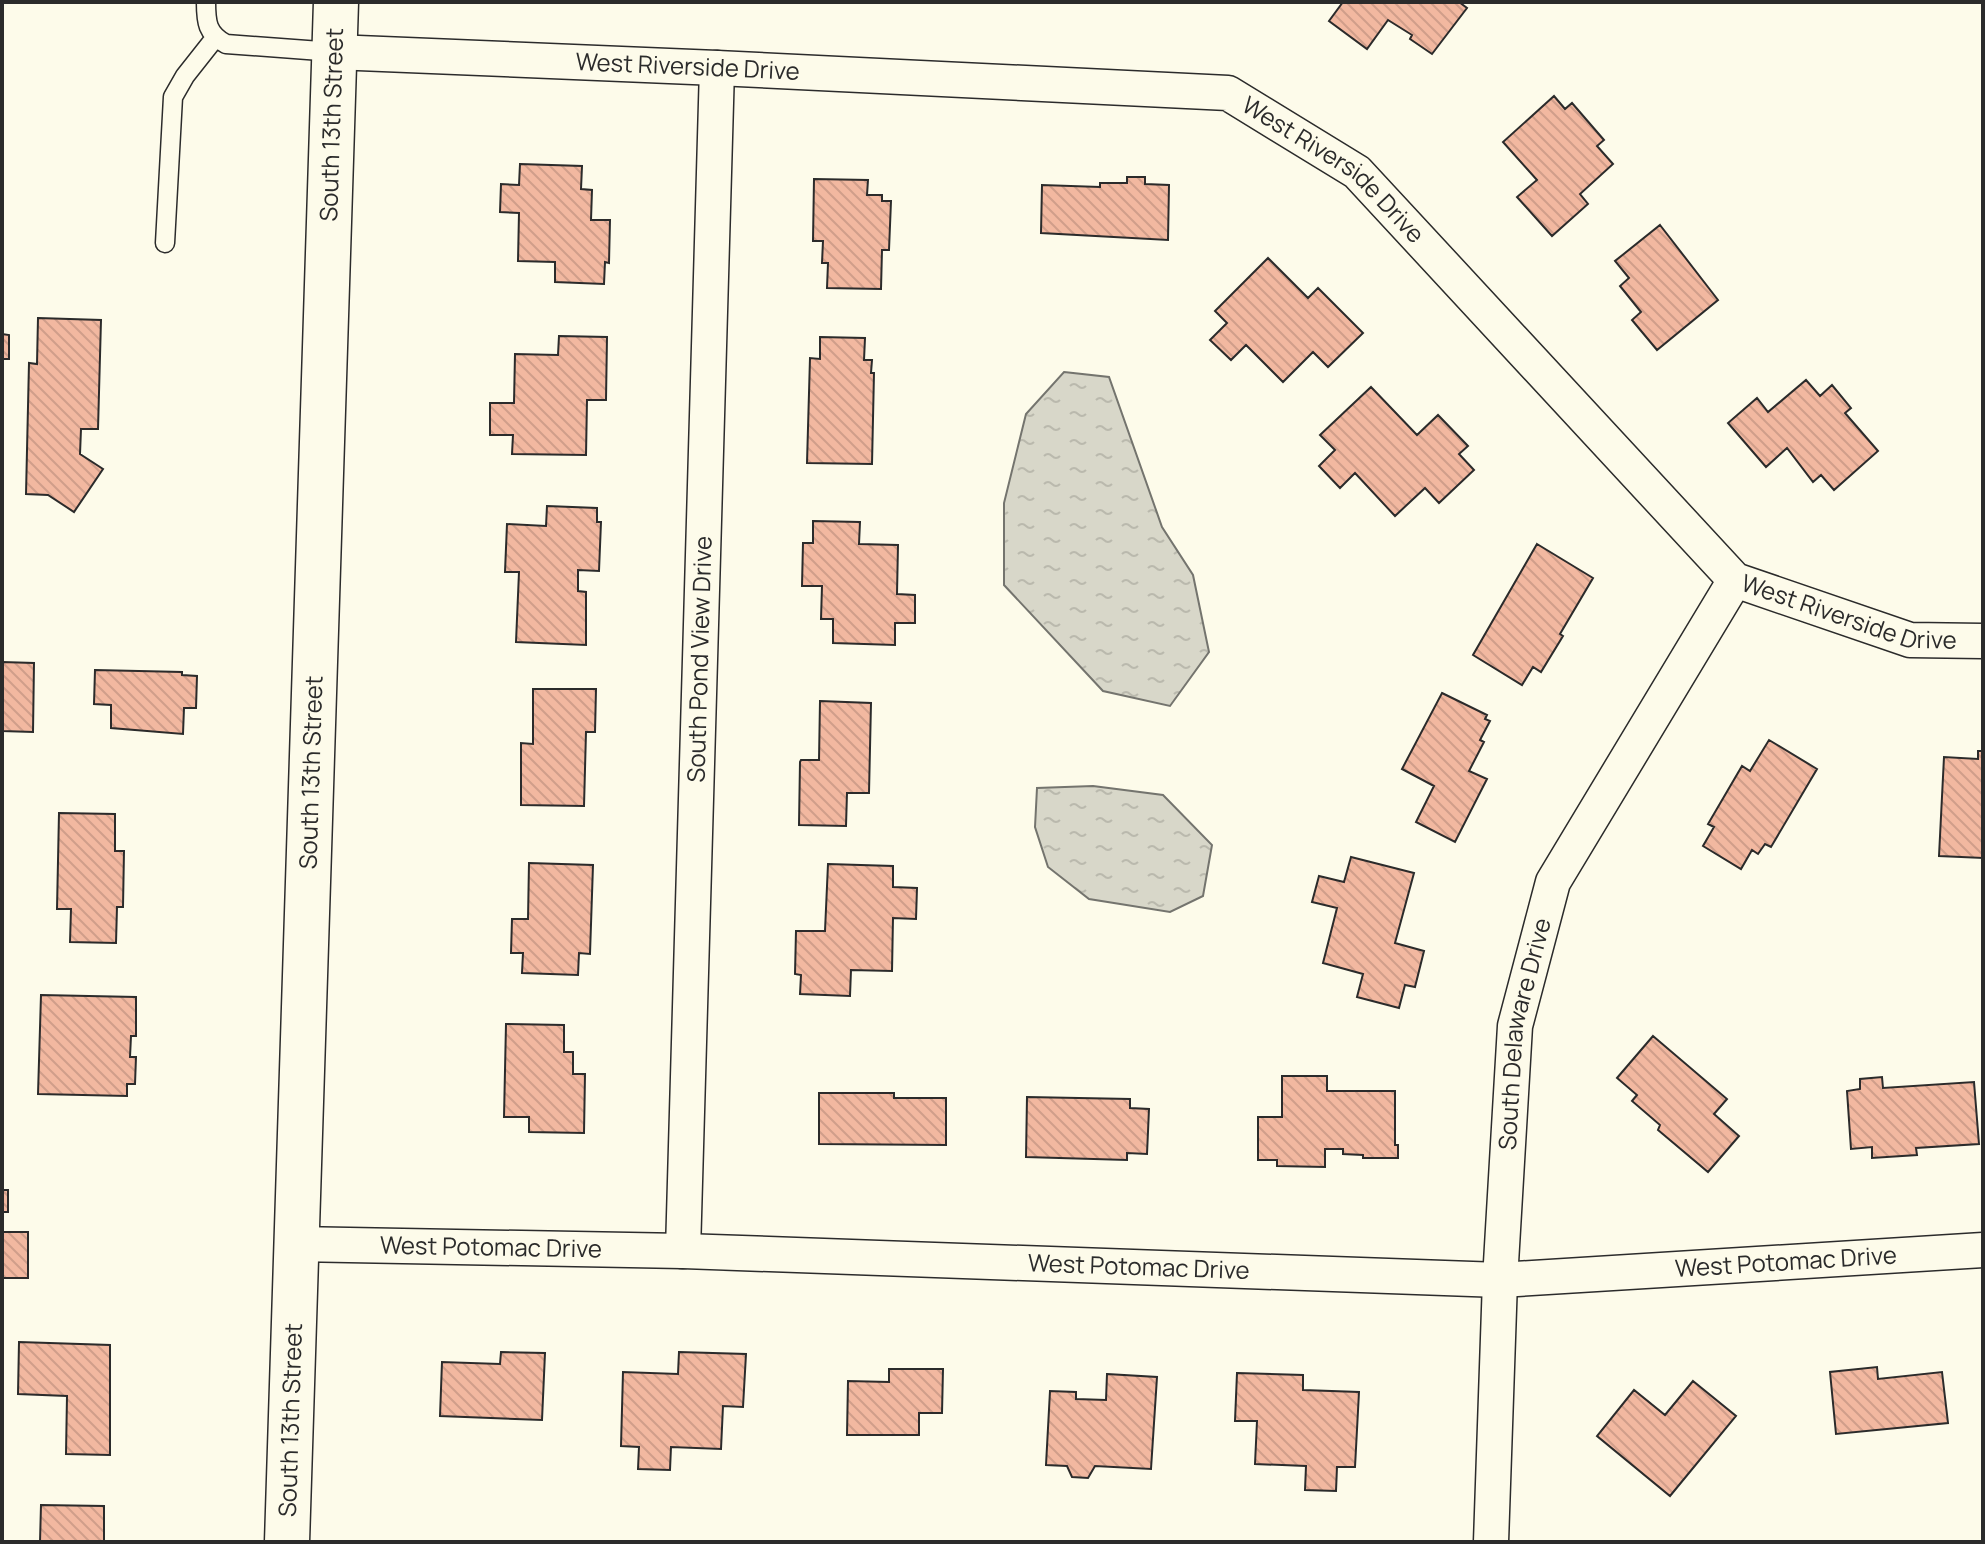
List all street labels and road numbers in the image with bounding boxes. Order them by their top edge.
street label: South 13th Street [311,27,350,222]
street label: West Riverside Drive [575,44,801,87]
street label: West Riverside Drive [1236,88,1433,250]
street label: South Pond View Drive [678,536,719,783]
street label: West Riverside Drive [1737,565,1957,656]
street label: South 13th Street [290,675,330,870]
street label: South Delaware Drive [1490,914,1558,1151]
street label: West Potomac Drive [380,1228,602,1265]
street label: West Potomac Drive [1674,1237,1898,1284]
street label: West Potomac Drive [1027,1245,1250,1286]
street label: South 13th Street [270,1323,309,1517]

